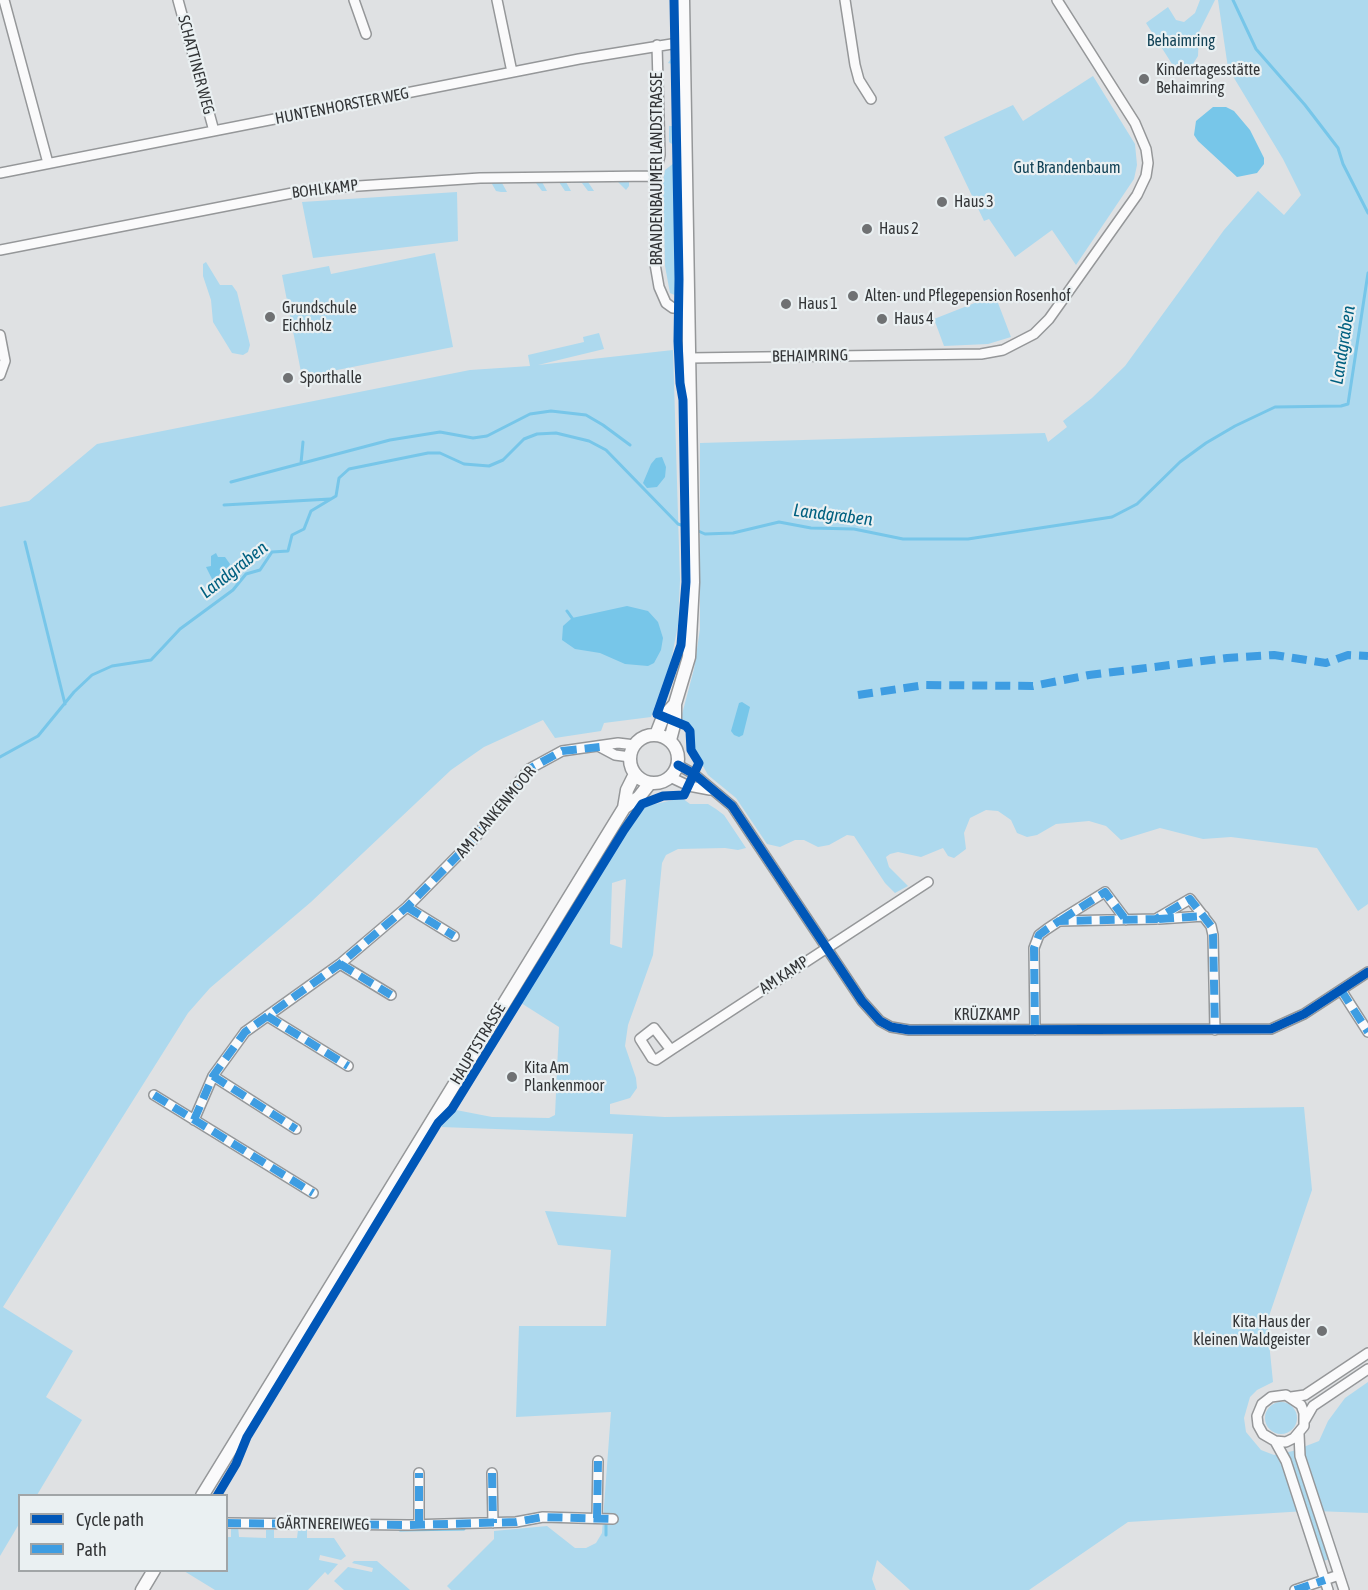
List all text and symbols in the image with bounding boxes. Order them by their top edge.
street label: SCHATTINER WEG [174,13,218,117]
park label: Behaimring [1147,31,1215,51]
place label: Kindertagesstätte Behaimring [1156,60,1260,98]
marker: Kindertagesstätte Behaimring [1137,72,1151,86]
street label: BRANDENBAUMER LANDSTRASSE [647,73,667,265]
street label: HUNTENHORSTER WEG [274,84,410,128]
park label: Gut Brandenbaum [1013,158,1121,178]
street label: BOHLKAMP [291,175,359,203]
place label: Haus 3 [954,192,994,212]
marker: Haus 3 [935,195,949,209]
place label: Haus 2 [879,219,919,239]
marker: Haus 2 [860,222,874,236]
place label: Alten- und Pflegepension Rosenhof [865,286,1071,306]
marker: Alten- und Pflegepension Rosenhof [846,289,860,303]
place label: Haus 1 [798,294,838,314]
marker: Haus 1 [779,297,793,311]
place label: Grundschule Eichholz [282,298,357,336]
water label: Landgraben [1326,304,1360,386]
place label: Haus 4 [894,309,934,329]
marker: Grundschule Eichholz [263,310,277,324]
marker: Haus 4 [875,312,889,326]
street label: BEHAIMRING [772,346,848,366]
place label: Sporthalle [300,368,362,388]
marker: Sporthalle [281,371,295,385]
water label: Landgraben [792,499,874,531]
water label: Landgraben [196,537,272,603]
street label: AM PLANKENMOOR [452,762,540,862]
street label: AM KAMP [756,952,812,998]
street label: HAUPTSTRASSE [446,1000,510,1088]
street label: KRÜZKAMP [954,1005,1020,1025]
place label: Kita Am Plankenmoor [524,1058,604,1096]
marker: Kita Am Plankenmoor [505,1070,519,1084]
place label: Kita Haus der kleinen Waldgeister [1193,1312,1310,1350]
marker: Kita Haus der kleinen Waldgeister [1315,1324,1329,1338]
legend [18,1494,228,1572]
text: Cycle path [76,1509,144,1530]
street label: GÄRTNEREIWEG [276,1514,370,1534]
text: Path [76,1539,107,1560]

